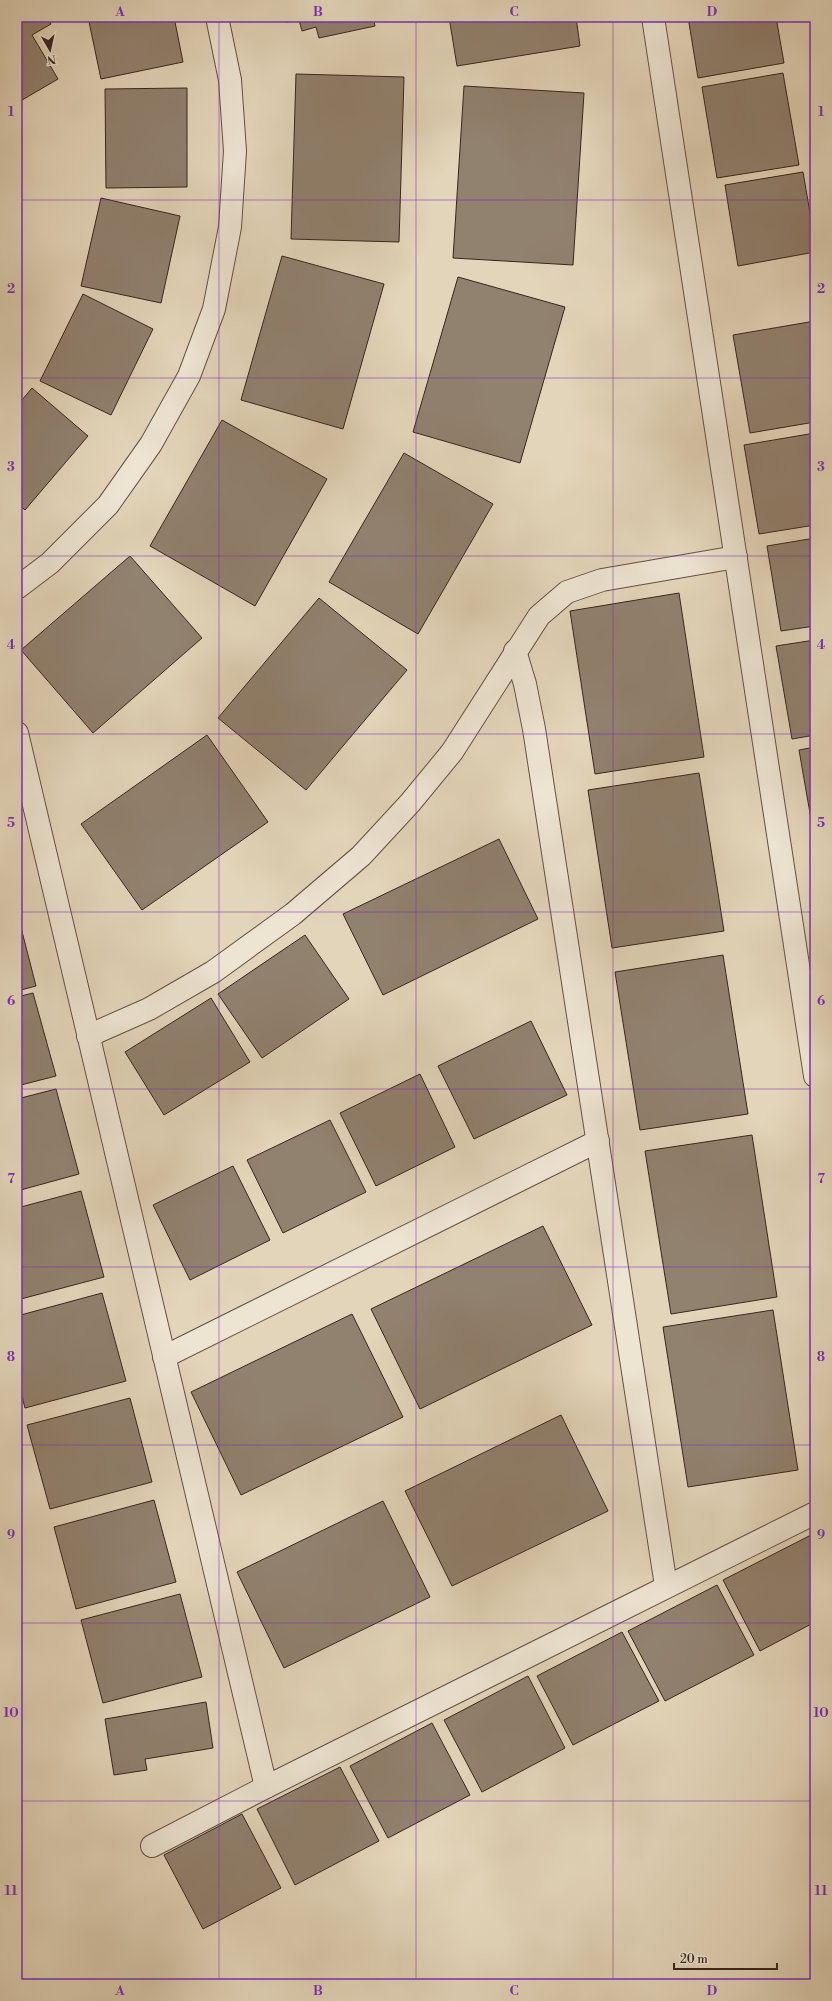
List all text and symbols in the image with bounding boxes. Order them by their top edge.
text: A [114,4,125,20]
text: B [313,4,323,20]
text: C [509,4,519,20]
text: D [707,4,717,20]
north arrow [30,30,70,70]
text: N [46,51,57,67]
text: 1 [8,104,15,120]
text: 1 [818,104,825,120]
text: 2 [7,281,15,297]
text: 2 [817,281,825,297]
text: 3 [7,459,15,475]
text: 3 [817,459,825,475]
text: 4 [7,637,16,653]
text: 4 [817,637,826,653]
text: 5 [7,815,15,831]
text: 5 [817,815,825,831]
text: 6 [7,993,15,1009]
text: 6 [817,993,825,1009]
text: 7 [7,1171,15,1187]
text: 7 [817,1171,825,1187]
text: 8 [7,1349,15,1365]
text: 8 [817,1349,825,1365]
text: 9 [7,1527,15,1543]
text: 9 [817,1527,825,1543]
text: 10 [3,1705,19,1721]
text: 10 [813,1705,829,1721]
text: 11 [5,1883,18,1899]
text: 11 [815,1883,828,1899]
scale bar [674,1945,777,1971]
text: 20 m [680,1952,708,1967]
text: A [114,1983,125,1999]
text: B [313,1983,323,1999]
text: C [509,1983,519,1999]
text: D [707,1983,717,1999]

